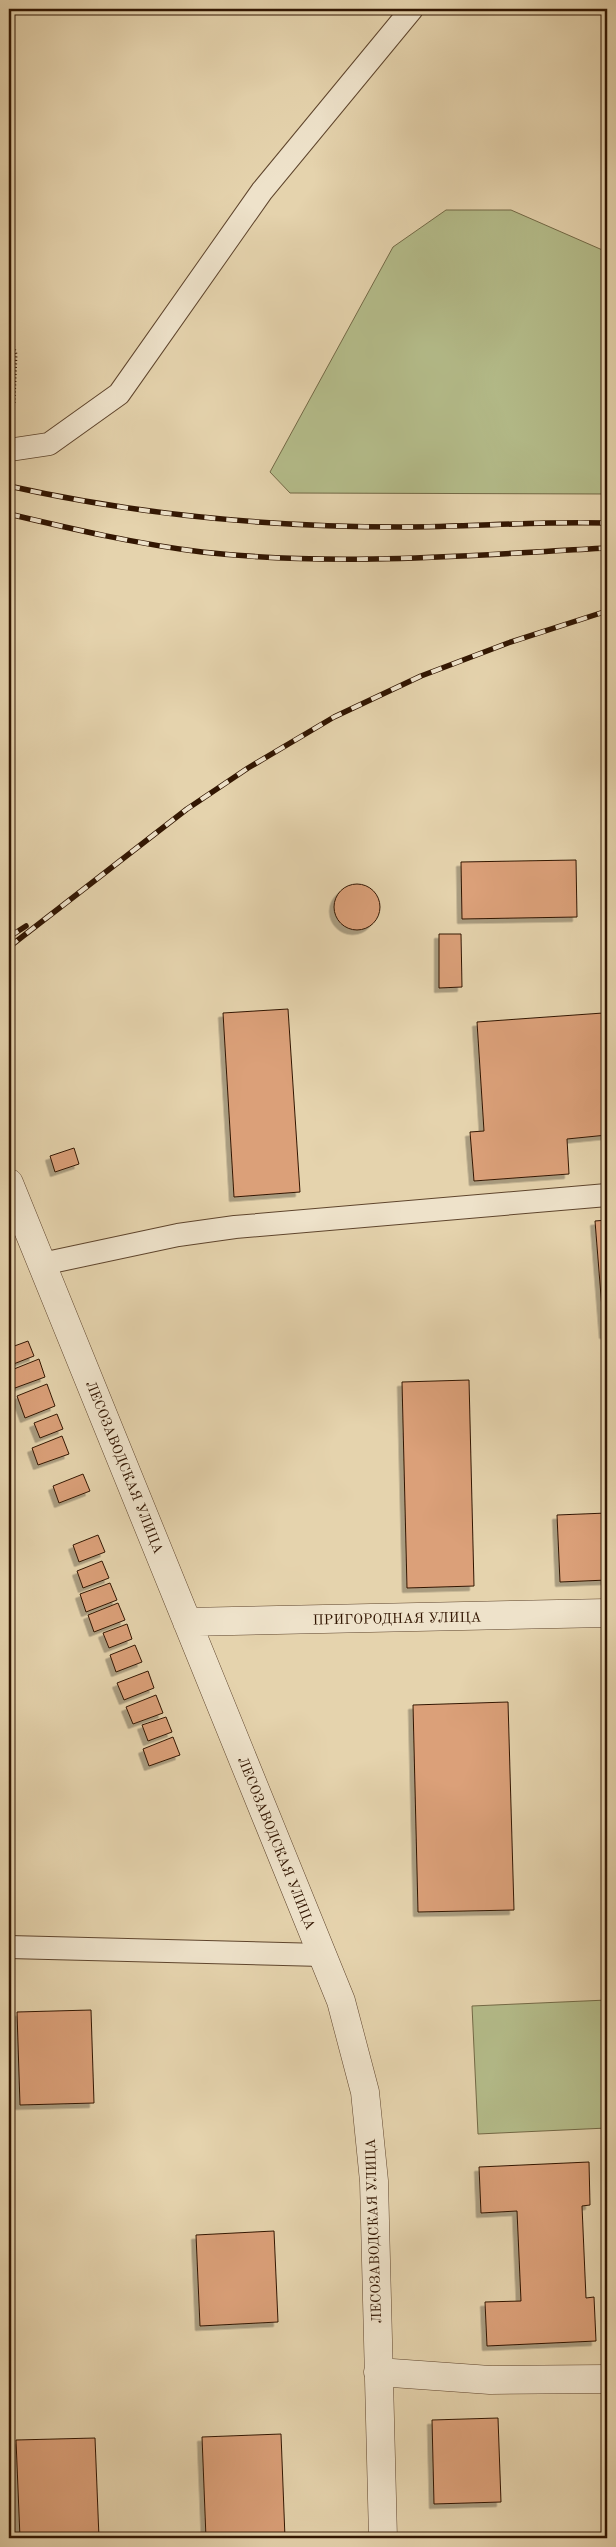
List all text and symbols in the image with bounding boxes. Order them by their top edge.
street label: ЛЕСОЗАВОДСКАЯ УЛИЦА [83,1379,165,1556]
street label: ПРИГОРОДНАЯ УЛИЦА [313,1611,482,1627]
street label: ЛЕСОЗАВОДСКАЯ УЛИЦА [235,1755,317,1932]
street label: ЛЕСОЗАВОДСКАЯ УЛИЦА [364,2138,384,2324]

